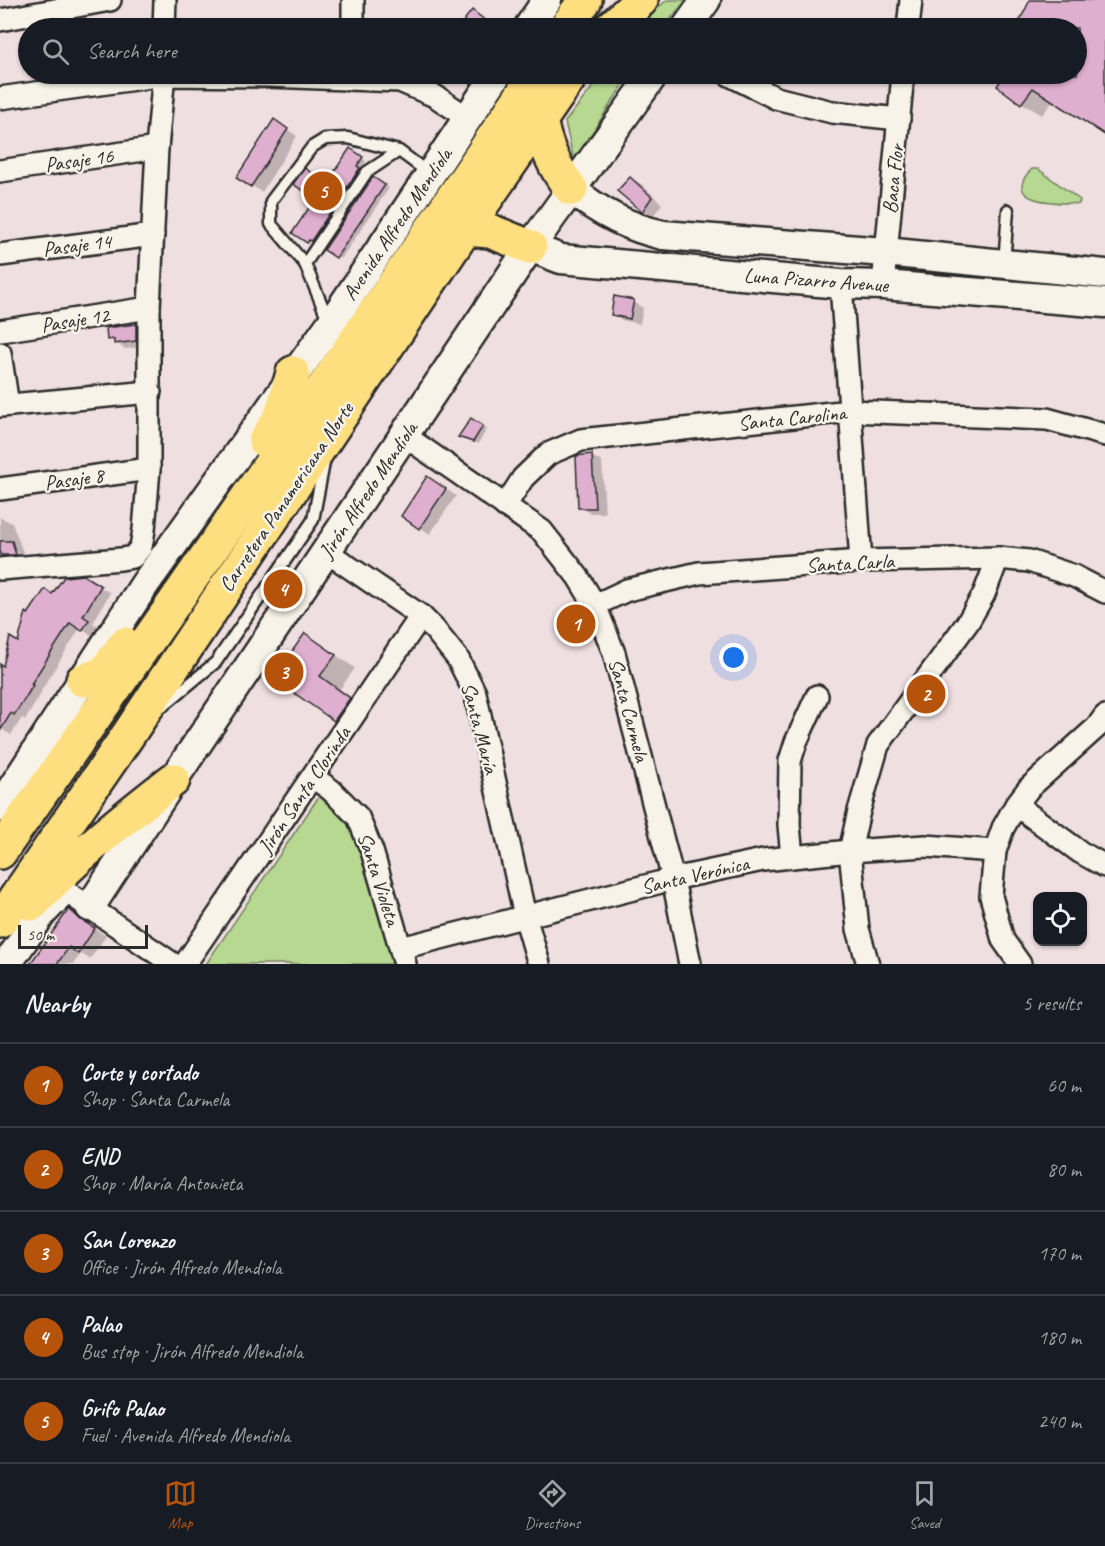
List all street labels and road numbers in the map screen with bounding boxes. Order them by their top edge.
street label: Avenida Alfredo Mendiola [336,141,459,305]
street label: Pasaje 16 [43,142,115,178]
street label: Baca Flor [876,142,910,215]
street label: Pasaje 14 [41,228,115,262]
street label: Luna Pizarro Avenue [743,262,890,298]
street label: Pasaje 12 [39,302,113,338]
street label: Carretera Panamericana Norte [213,396,360,597]
street label: Santa Carolina [737,399,850,437]
street label: Jirón Alfredo Mendiola [312,415,424,564]
street label: Pasaje 8 [43,462,108,496]
street label: Santa Carla [805,548,896,578]
street label: Santa Carmela [603,655,656,766]
street label: Santa María [455,679,505,778]
street label: Jirón Santa Clorinda [251,720,357,859]
street label: Santa Violeta [352,829,407,931]
street label: Santa Verónica [639,850,753,900]

